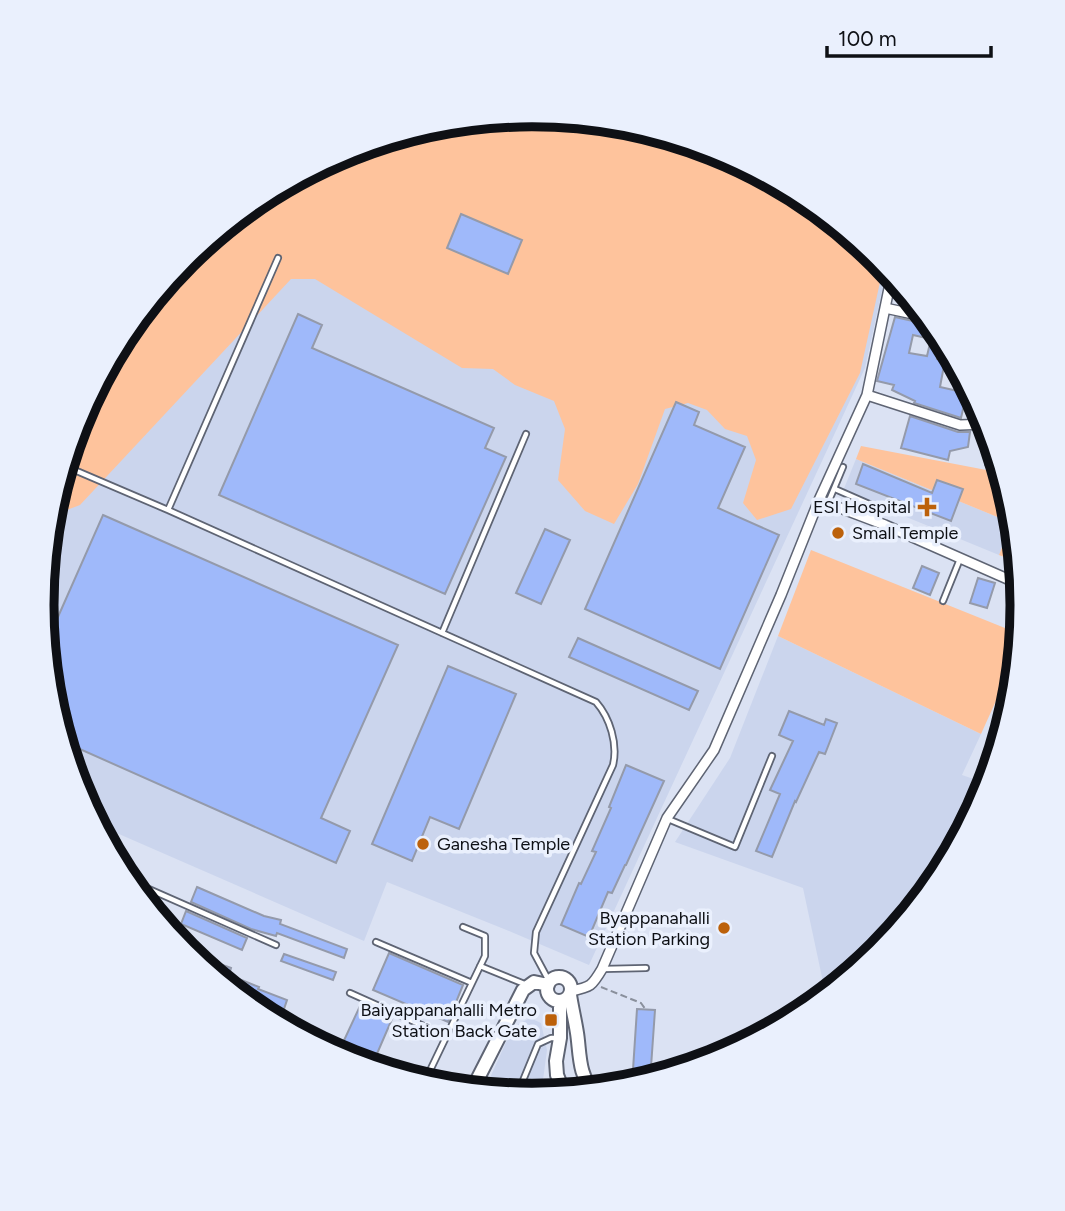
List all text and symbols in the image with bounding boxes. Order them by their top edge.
scale bar [827,14,992,58]
text: 100 m [838,26,897,51]
place label: ESI Hospital [813,496,911,518]
marker: ESI Hospital [917,497,937,517]
place label: Small Temple [852,522,958,544]
marker: Small Temple [830,525,846,541]
place label: Ganesha Temple [437,833,570,855]
marker: Ganesha Temple [415,836,431,852]
place label: Byappanahalli Station Parking [588,907,710,950]
marker: Byappanahalli Station Parking [716,920,732,936]
place label: Baiyappanahalli Metro Station Back Gate [360,999,537,1042]
marker: Baiyappanahalli Metro Station Back Gate [543,1012,559,1028]

